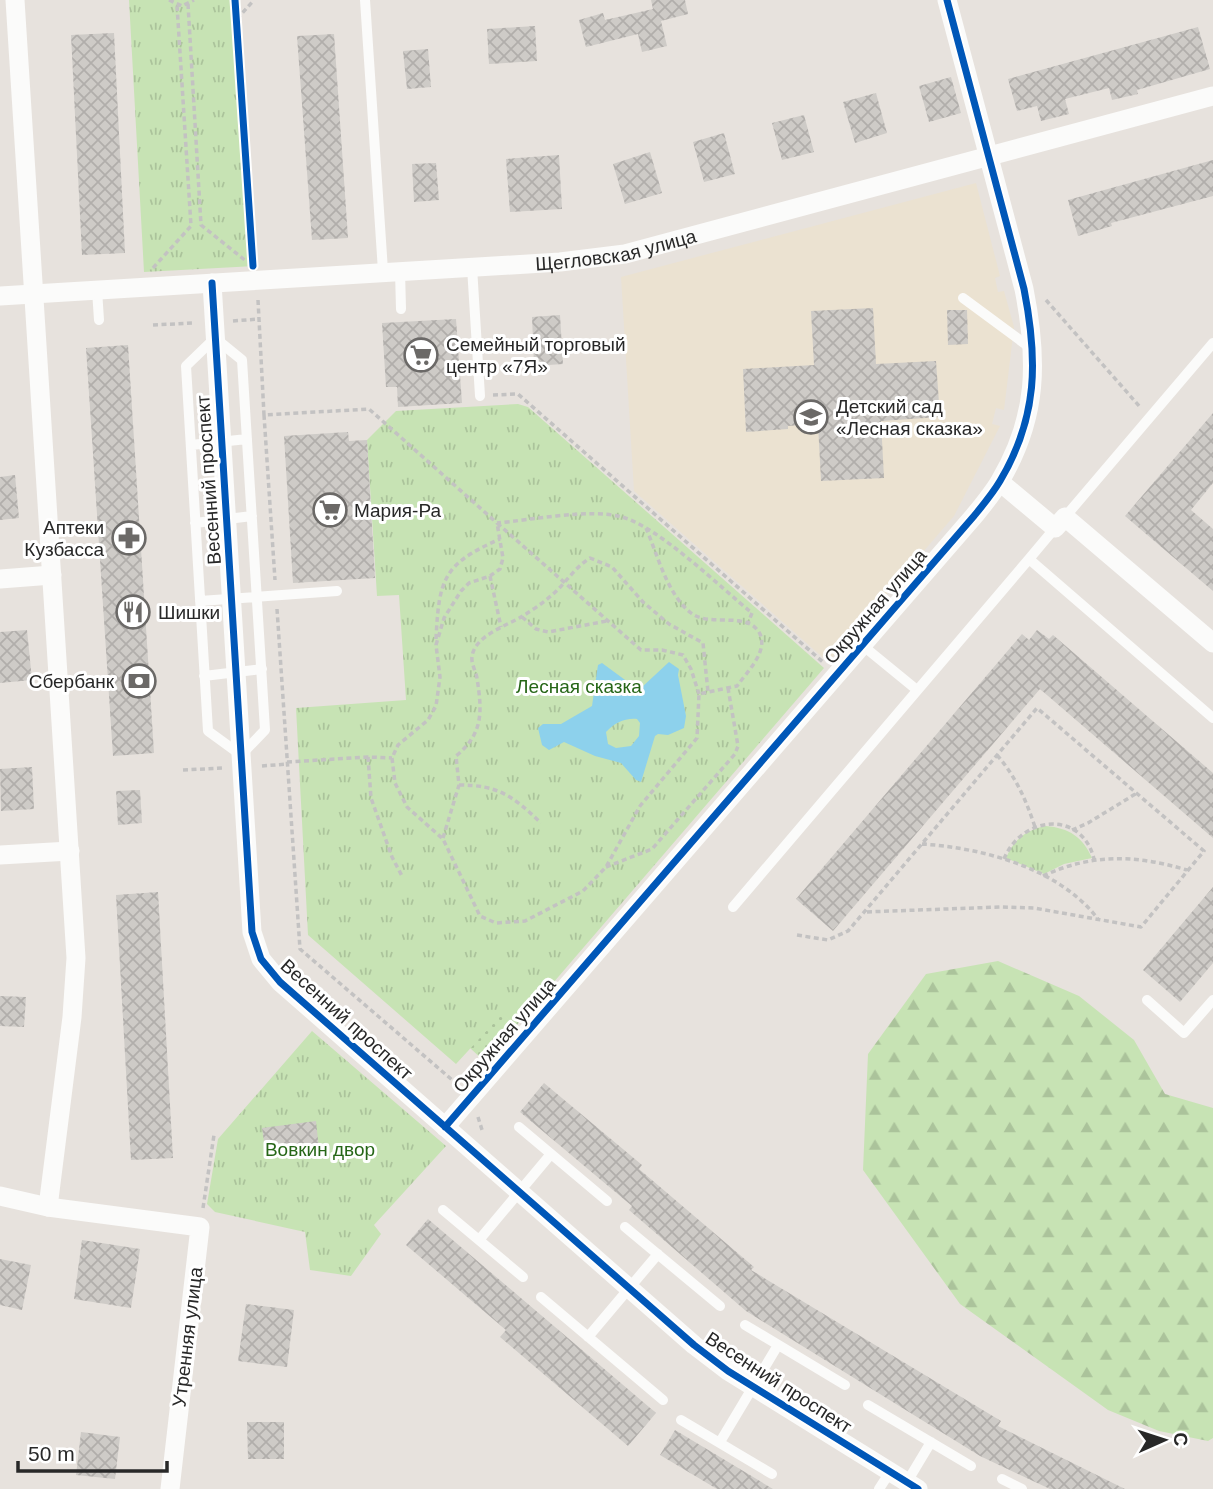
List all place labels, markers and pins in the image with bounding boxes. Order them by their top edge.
place label: Семейный торговый центр «7Я» [446,334,626,377]
supermarket icon: Семейный торговый центр «7Я» [402,336,440,374]
place label: Детский сад «Лесная сказка» [836,396,983,439]
school or university icon: Детский сад «Лесная сказка» [792,398,830,436]
supermarket icon: Мария-Ра [311,491,349,529]
place label: Мария-Ра [354,500,441,521]
place label: Аптеки Кузбасса [24,517,104,560]
pharmacy icon: Аптеки Кузбасса [110,519,148,557]
restaurant icon: Шишки [114,593,152,631]
place label: Шишки [158,602,220,623]
bank icon: Сбербанк [120,662,158,700]
place label: Сбербанк [29,671,115,692]

